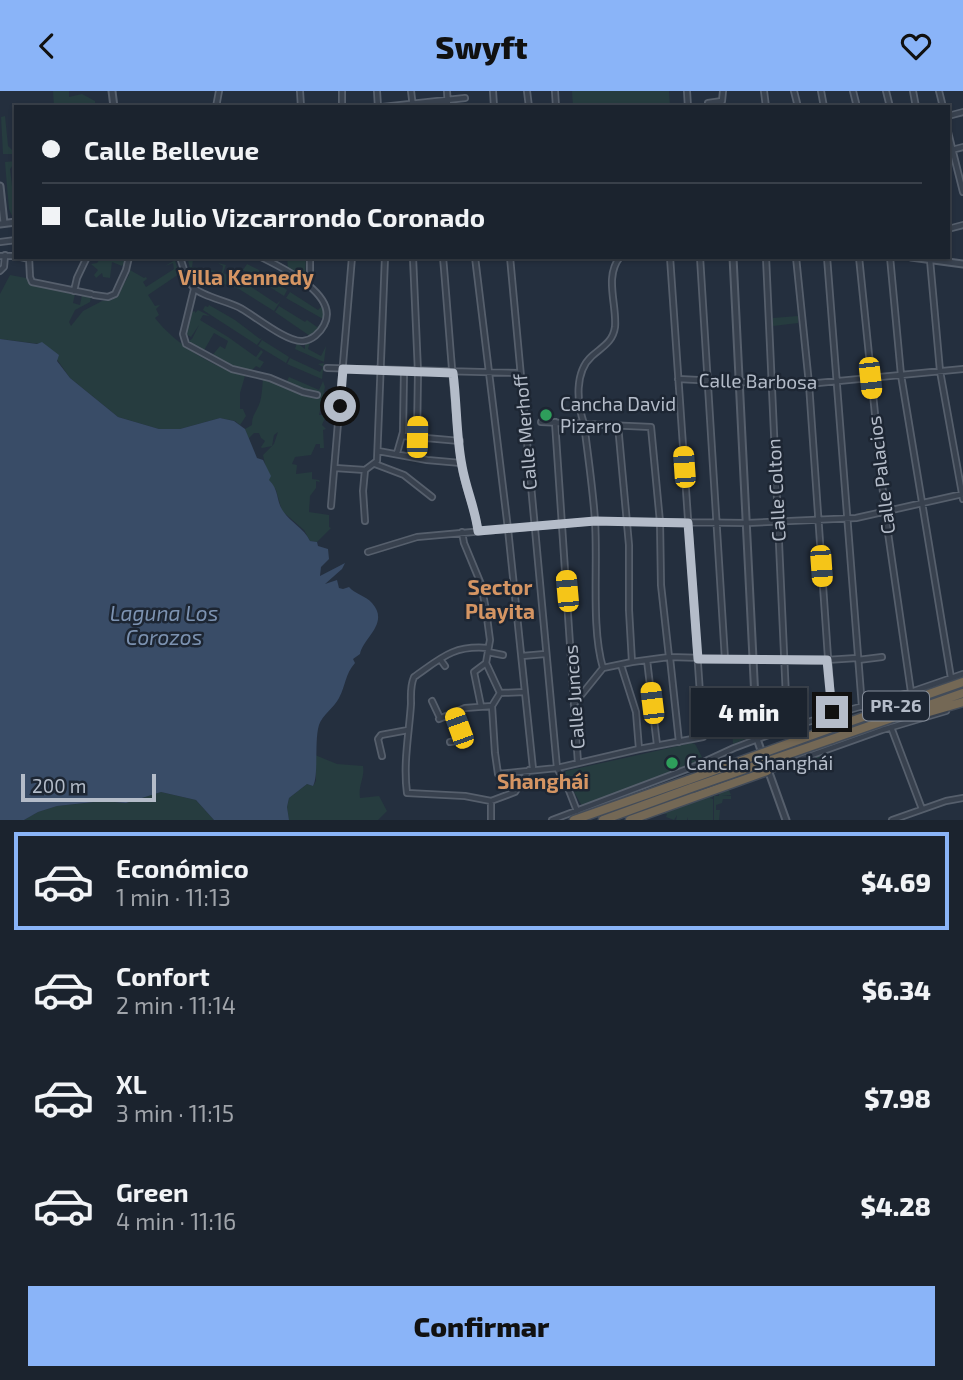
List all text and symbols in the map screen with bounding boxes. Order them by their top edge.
icon: back [28,27,66,65]
text: Swyft [435,27,528,65]
icon: heart [897,27,935,65]
text: Calle Bellevue [84,134,259,165]
text: Calle Julio Vizcarrondo Coronado [84,201,485,232]
district label: Villa Kennedy [178,264,314,290]
car [858,356,883,400]
street label: Calle Barbosa [699,368,817,393]
street label: Calle Merhoff [508,372,541,491]
route start [324,390,356,422]
place label: Cancha David Pizarro [560,392,676,437]
marker: Cancha David Pizarro [538,407,554,423]
street label: Calle Palacios [862,415,899,536]
car [407,416,428,458]
street label: Calle Colton [761,438,790,542]
car [673,445,696,489]
car [810,544,833,588]
car [555,569,580,613]
district label: Sector Playita [465,574,535,624]
water label: Laguna Los Corozos [110,600,218,649]
street label: Calle Juncos [558,644,589,750]
car [640,681,665,725]
callout: 4 min [692,687,808,737]
road number: PR-26 [863,691,929,721]
route end [816,696,848,728]
text: 4 min [719,698,779,726]
car [442,705,477,751]
place label: Cancha Shanghái [686,751,833,774]
marker: Cancha Shanghái [664,755,680,771]
district label: Shanghái [497,768,589,793]
scale bar [21,771,156,803]
text: 200 m [32,774,86,797]
icon: car [32,850,95,913]
text: Económico [116,852,249,883]
text: $4.69 [861,866,931,897]
text: 1 min · 11:13 [116,883,231,911]
icon: car [32,958,95,1021]
text: Confort [116,960,210,991]
text: $6.34 [862,974,931,1005]
text: 2 min · 11:14 [116,991,236,1019]
icon: car [32,1066,95,1129]
text: XL [116,1068,147,1099]
text: $7.98 [864,1082,931,1113]
text: 3 min · 11:15 [116,1099,234,1127]
icon: car [32,1174,95,1237]
text: Green [116,1176,189,1207]
text: $4.28 [860,1190,931,1221]
text: 4 min · 11:16 [116,1207,236,1235]
button: Confirmar [28,1286,935,1366]

